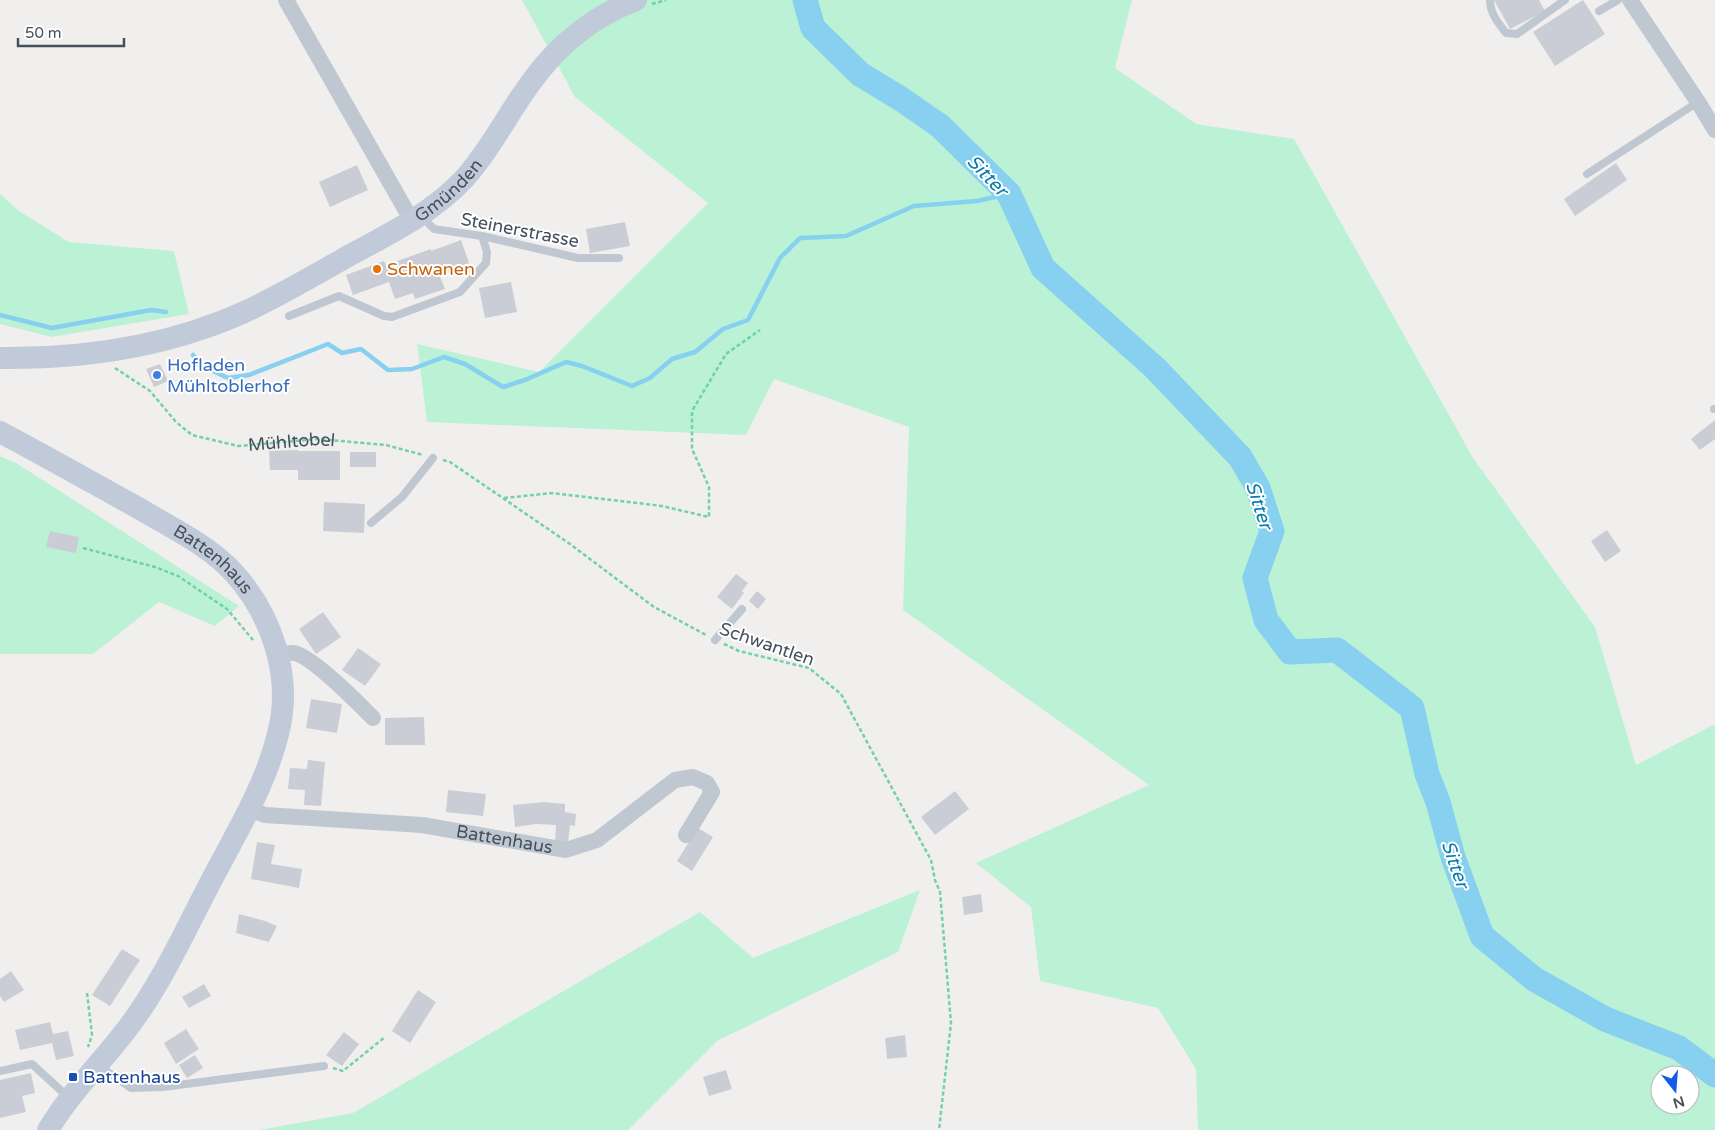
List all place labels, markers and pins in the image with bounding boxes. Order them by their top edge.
place label: Schwanen [387,258,475,280]
marker: Schwanen [371,263,383,275]
place label: Hofladen Mühltoblerhof [167,354,290,397]
marker: Hofladen Mühltoblerhof [151,369,163,381]
place label: Battenhaus [83,1066,181,1088]
marker: Battenhaus [67,1071,79,1083]

